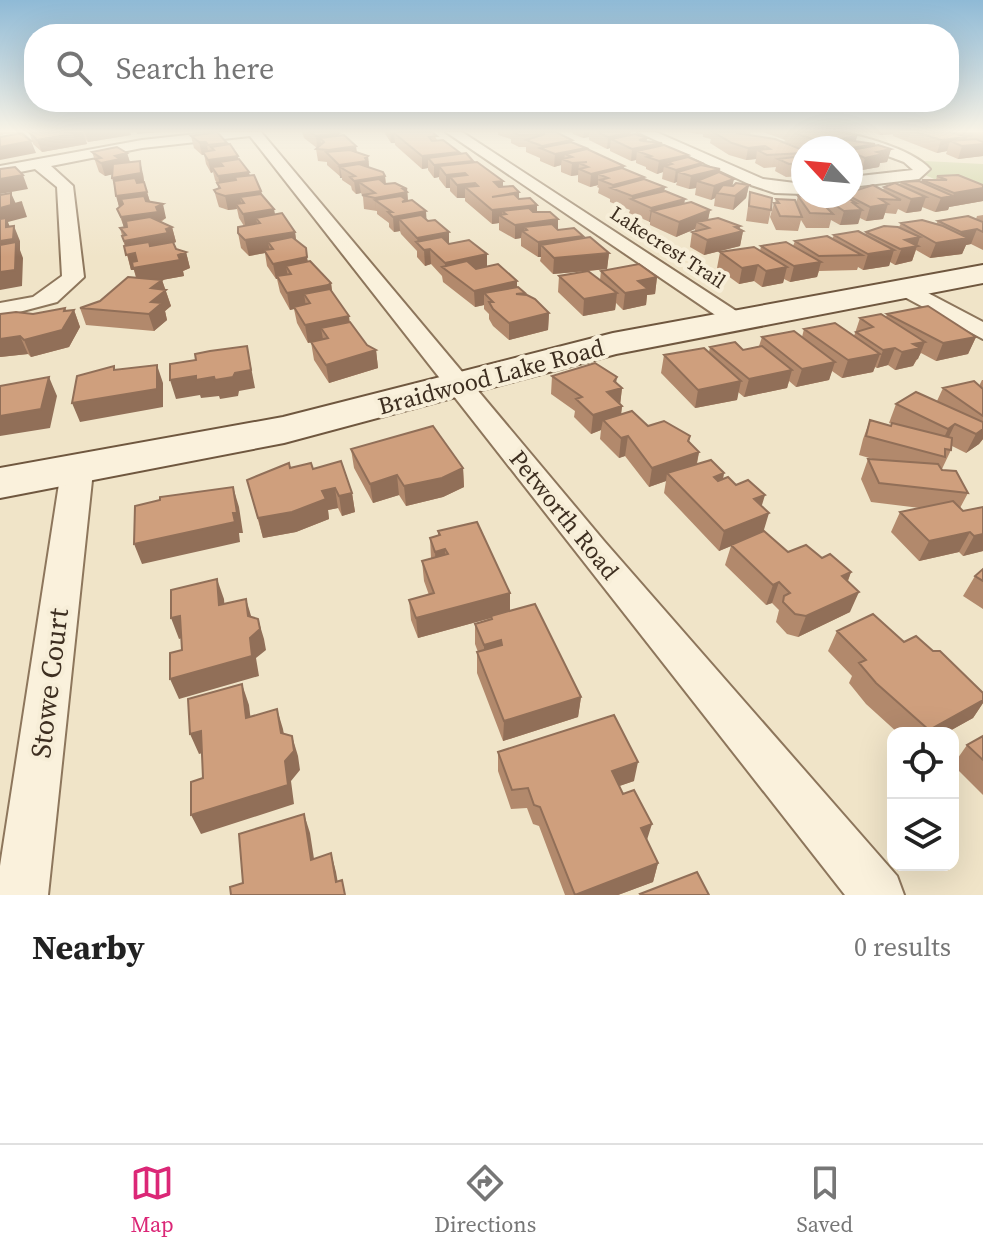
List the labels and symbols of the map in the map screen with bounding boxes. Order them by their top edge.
north arrow [791,136,863,208]
street label: Lakecrest Trail [605,199,731,295]
street label: Braidwood Lake Road [374,330,608,423]
street label: Petworth Road [502,443,627,587]
street label: Stowe Court [21,605,77,760]

